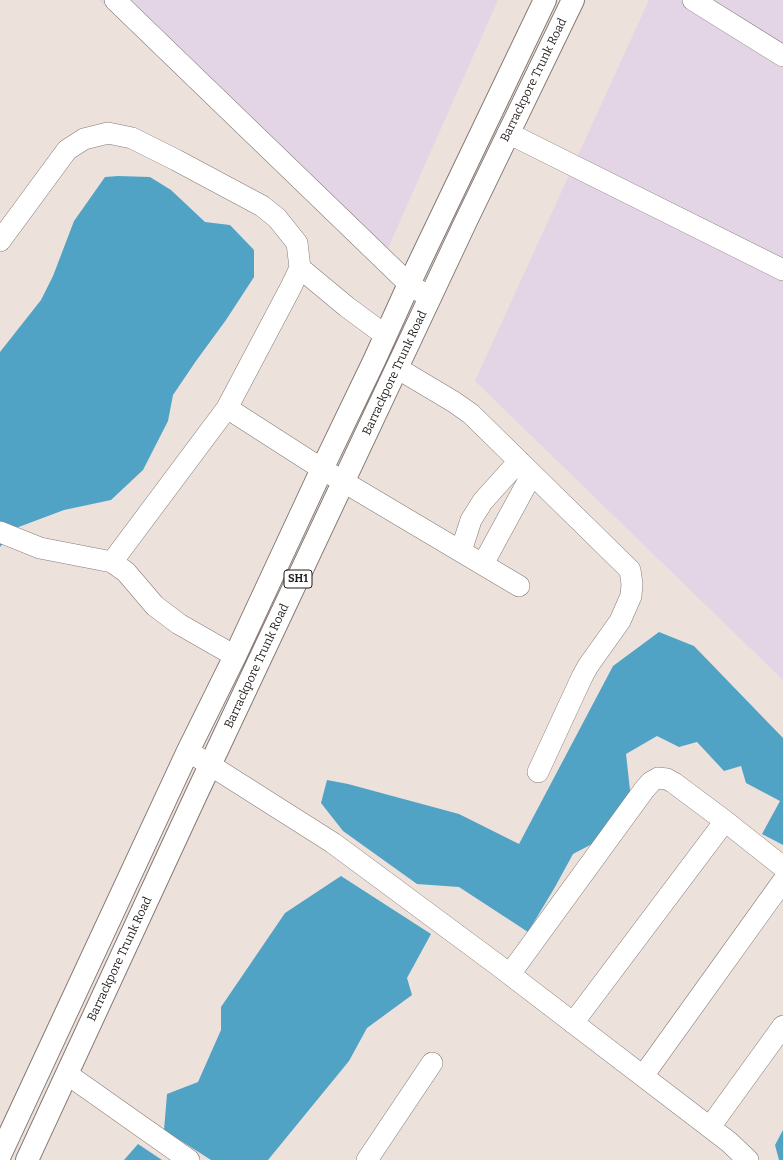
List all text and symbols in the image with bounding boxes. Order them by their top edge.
street label: Barrackpore Trunk Road [498,16,570,144]
street label: Barrackpore Trunk Road [360,308,430,438]
road number: SH1 [284,570,312,588]
street label: Barrackpore Trunk Road [222,601,292,731]
street label: Barrackpore Trunk Road [85,894,155,1024]

